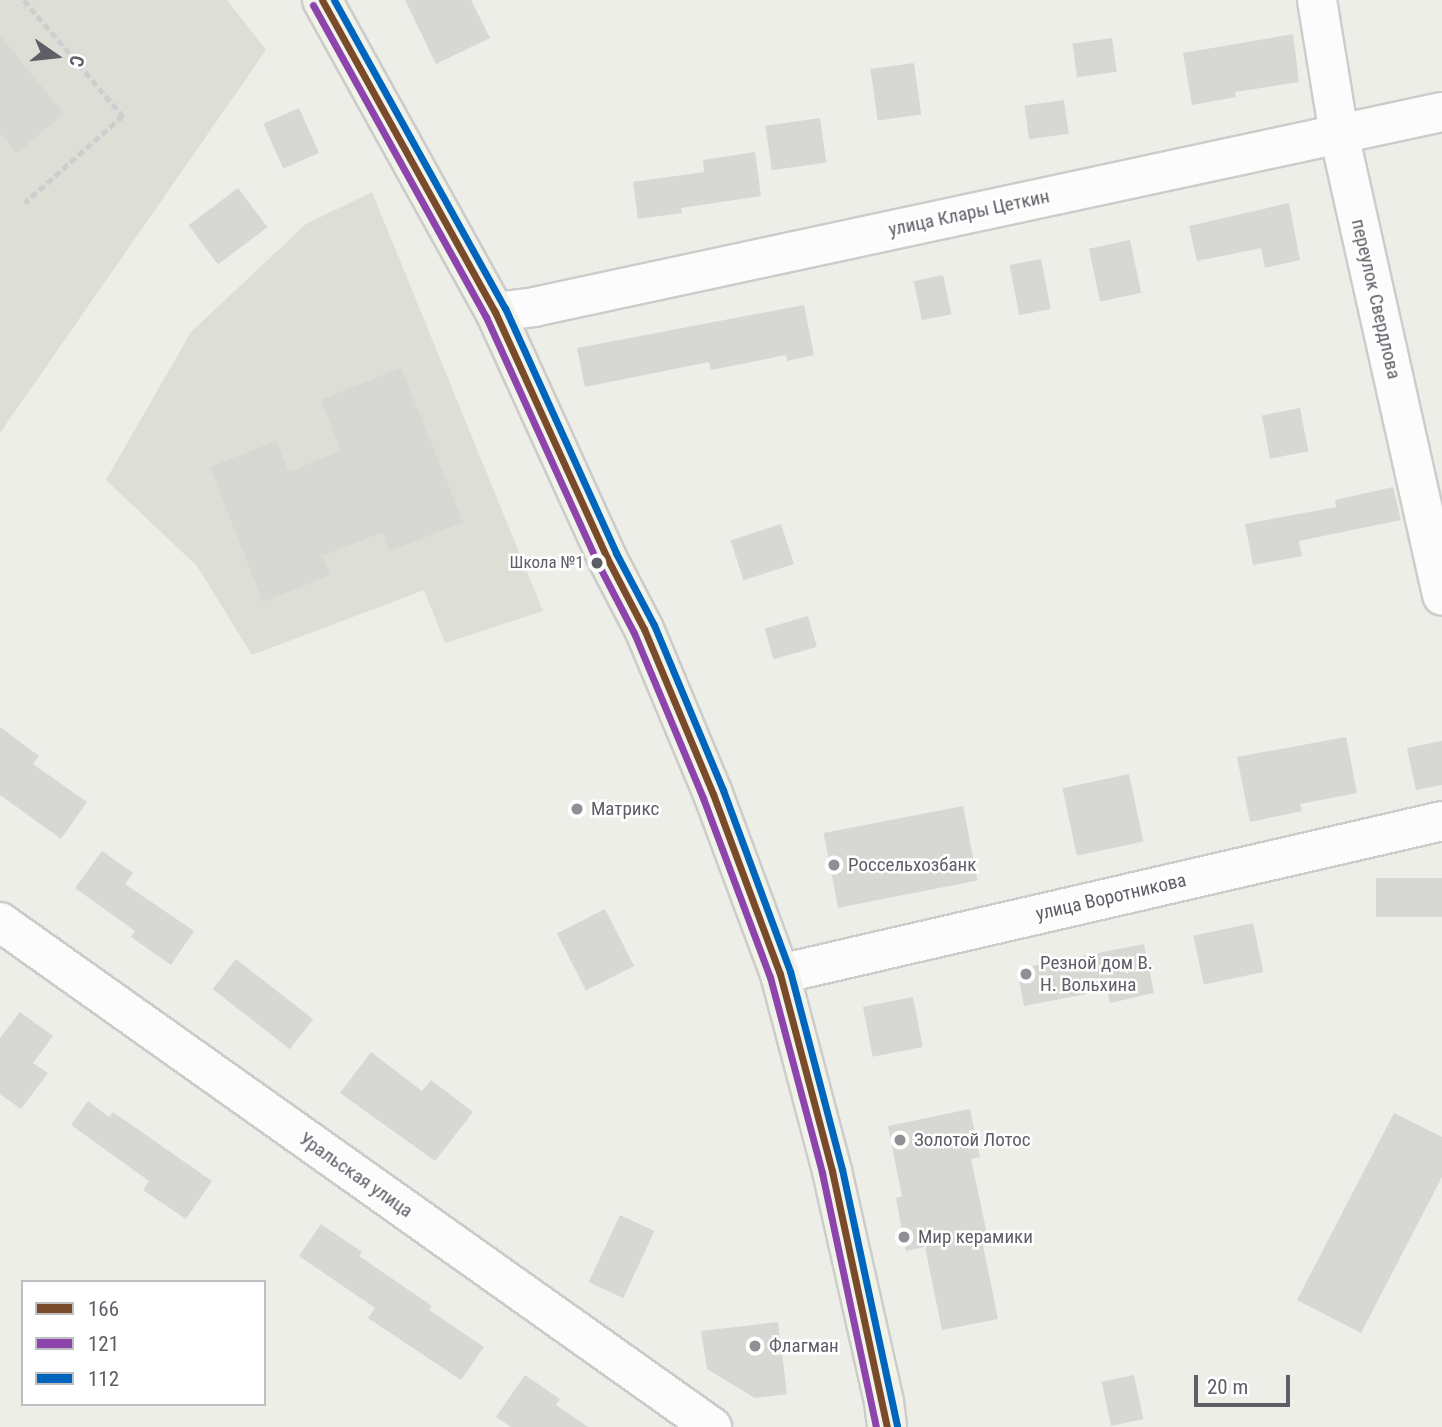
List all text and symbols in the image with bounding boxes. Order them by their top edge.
north arrow [21,21,91,91]
text: С [64,53,89,69]
street label: улица Клары Цеткин [886,185,1052,241]
street label: переулок Свердлова [1346,217,1406,381]
place label: Школа №1 [510,553,584,573]
marker: Школа №1 [590,556,604,570]
place label: Матрикс [591,798,659,820]
marker: Матрикс [569,801,585,817]
place label: Россельхозбанк [848,854,976,876]
marker: Россельхозбанк [826,857,842,873]
street label: улица Воротникова [1034,869,1188,925]
place label: Резной дом В. Н. Вольхина [1040,952,1153,996]
marker: Резной дом В. Н. Вольхина [1018,966,1034,982]
street label: Уральская улица [295,1127,417,1223]
place label: Золотой Лотос [914,1129,1031,1151]
marker: Золотой Лотос [892,1132,908,1148]
place label: Мир керамики [918,1226,1033,1248]
marker: Мир керамики [896,1229,912,1245]
legend [21,1280,266,1406]
text: 166 [88,1297,119,1321]
text: 121 [88,1332,119,1356]
place label: Флагман [769,1335,839,1357]
marker: Флагман [747,1338,763,1354]
scale bar [1197,1360,1293,1404]
text: 112 [88,1367,119,1391]
text: 20 m [1207,1375,1248,1399]

